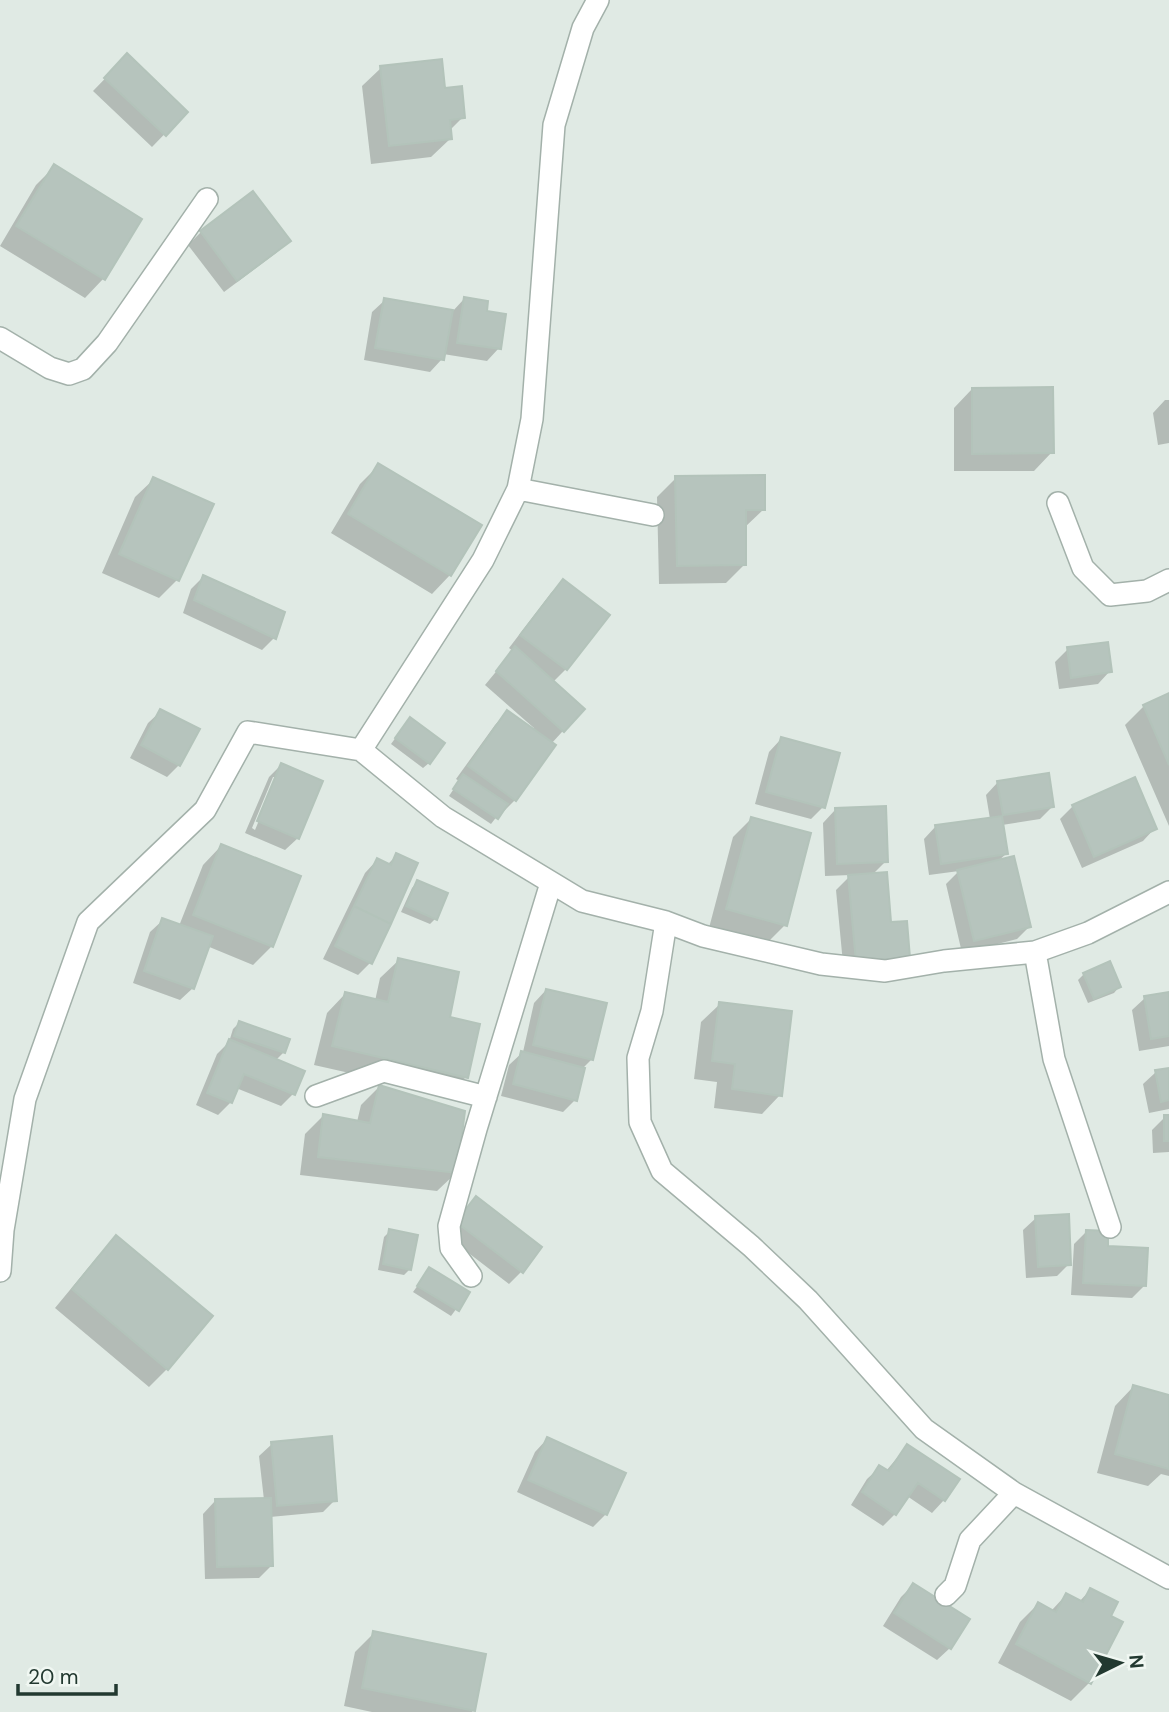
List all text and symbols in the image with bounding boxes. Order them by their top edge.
north arrow [1085,1628,1155,1698]
scale bar [18,1652,116,1696]
text: N [1123,1654,1149,1670]
text: 20 m [28,1663,79,1691]

